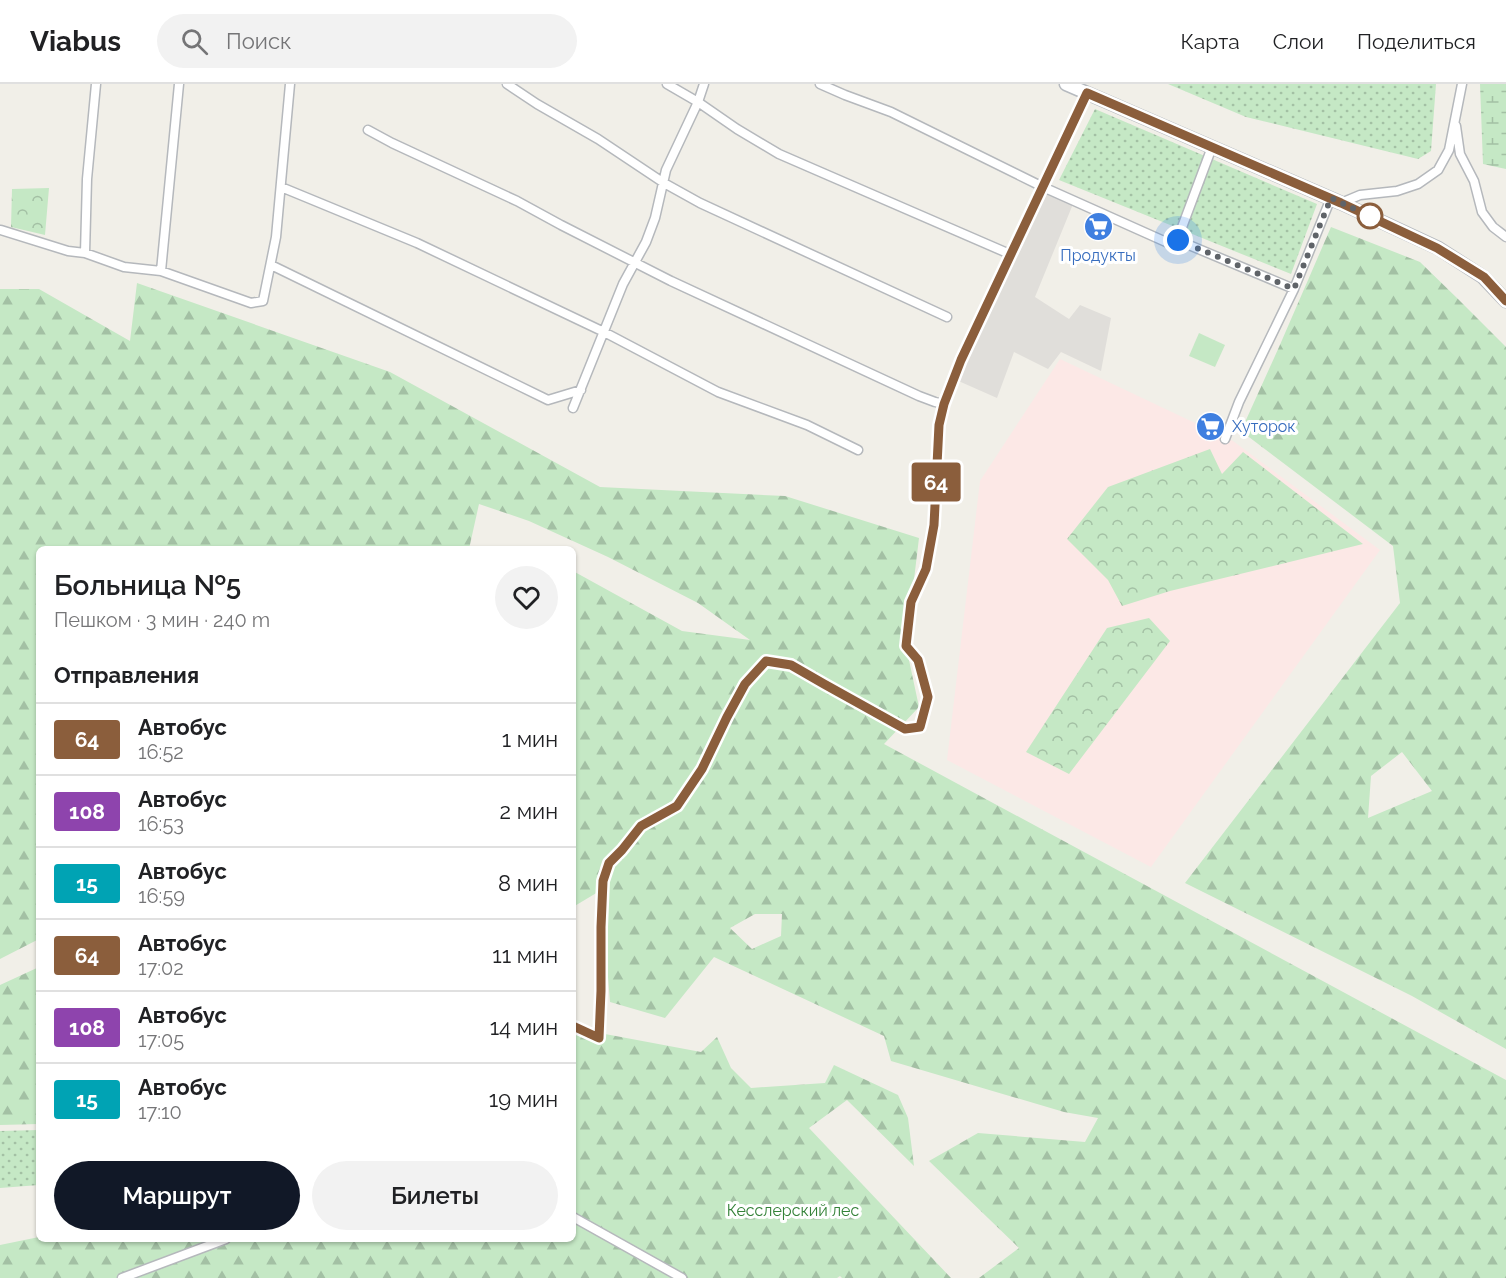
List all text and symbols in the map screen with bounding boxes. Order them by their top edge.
search box [157,14,577,68]
text: Viabus [30,25,121,58]
icon: search [178,25,211,58]
text: Поиск [226,28,291,54]
text: Карта [1181,29,1240,54]
text: Слои [1273,29,1324,54]
text: Поделиться [1357,29,1476,54]
unlabelled marker [1357,203,1383,229]
supermarket icon: Продукты [1082,211,1114,243]
your location [1163,225,1193,255]
place label: Продукты [1060,246,1136,265]
supermarket icon: Хуторок [1195,410,1227,442]
place label: Хуторок [1232,417,1296,436]
line badge: 64 [909,462,963,502]
text: 64 [924,470,948,495]
button: heart [495,566,558,629]
text: Больница №5 [54,569,241,602]
text: Пешком · 3 мин · 240 m [54,608,270,632]
text: Отправления [54,662,199,688]
text: Автобус [138,714,227,740]
text: 1 мин [502,726,558,752]
text: 64 [75,727,99,752]
text: 16:52 [138,740,184,764]
text: Автобус [138,786,227,812]
text: 2 мин [500,798,558,824]
text: 108 [69,799,105,824]
text: 16:53 [138,812,184,836]
text: Автобус [138,858,227,884]
text: 8 мин [498,870,558,896]
text: 15 [76,871,98,896]
text: 16:59 [138,884,185,908]
text: Автобус [138,930,227,956]
text: 11 мин [492,942,558,968]
text: 64 [75,943,99,968]
text: 17:02 [138,956,184,980]
text: Автобус [138,1002,227,1028]
text: 14 мин [490,1014,558,1040]
text: 108 [69,1015,105,1040]
text: 17:05 [138,1028,184,1052]
text: Автобус [138,1074,227,1100]
text: 19 мин [489,1086,558,1112]
text: 15 [76,1087,98,1112]
text: 17:10 [138,1100,182,1124]
button: Маршрут [54,1161,300,1230]
button: Билеты [312,1161,558,1230]
park label: Кесслерский лес [727,1201,859,1220]

